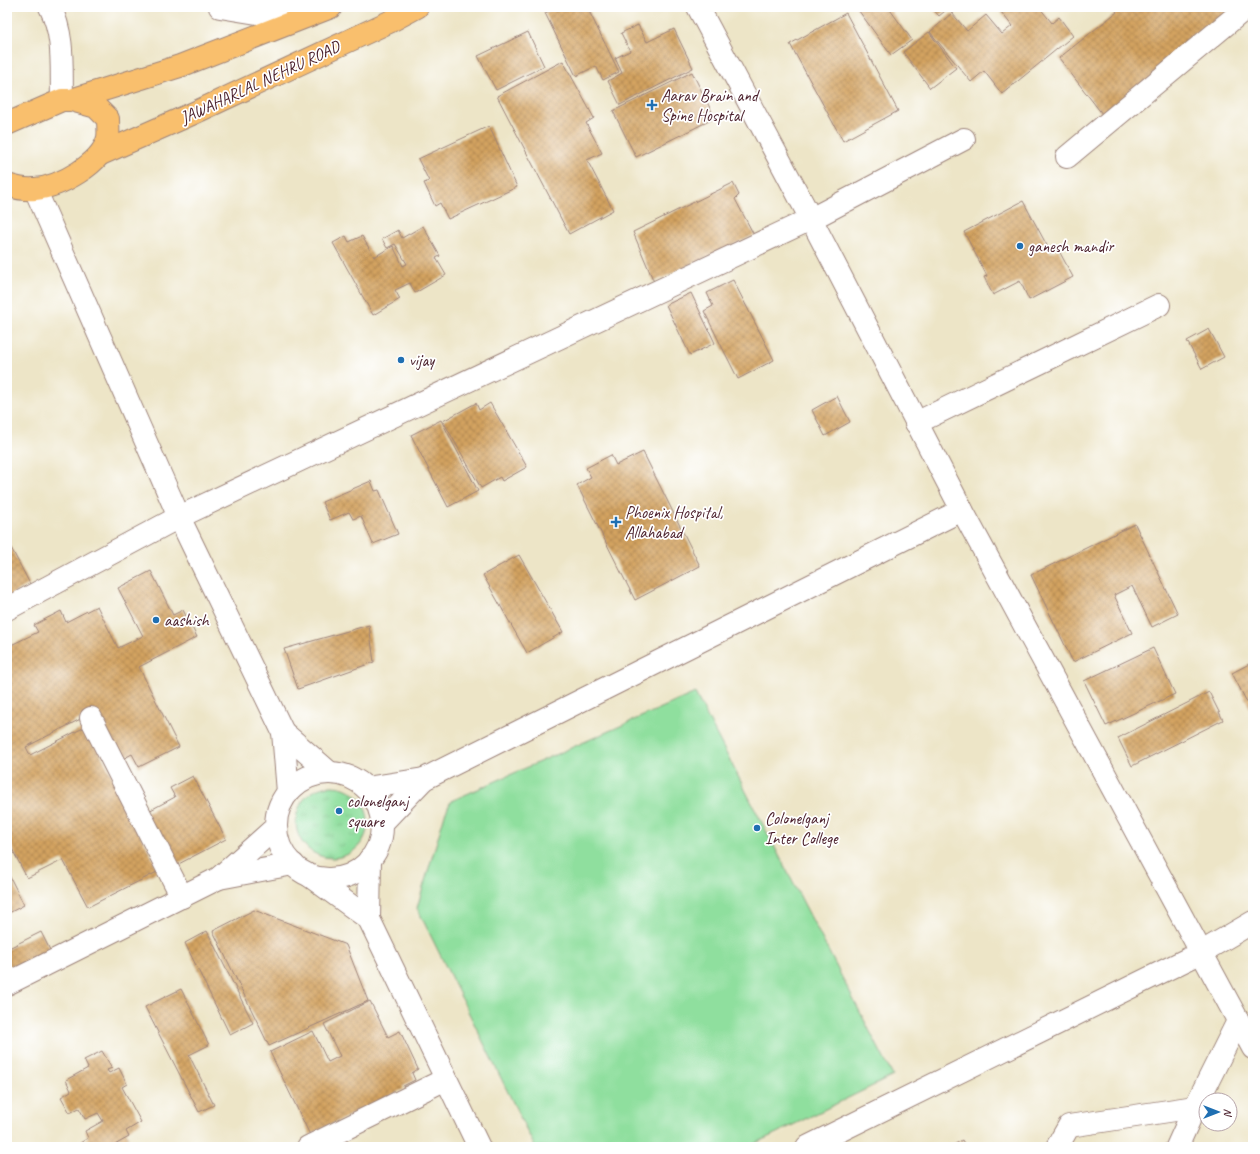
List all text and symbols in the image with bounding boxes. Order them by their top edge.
street label: JAWAHARLAL NEHRU ROAD [176,35,344,129]
place label: Aarav Brain and Spine Hospital [661,85,760,126]
marker: Aarav Brain and Spine Hospital [646,99,658,111]
place label: ganesh mandir [1028,236,1115,257]
marker: ganesh mandir [1015,241,1025,251]
place label: vijay [409,350,435,371]
marker: vijay [396,355,406,365]
place label: Phoenix Hospital, Allahabad [625,502,723,543]
marker: Phoenix Hospital, Allahabad [610,516,622,528]
place label: aashish [164,610,210,631]
marker: aashish [151,615,161,625]
place label: colonelganj square [347,791,411,832]
marker: colonelganj square [334,806,344,816]
place label: Colonelganj Inter College [765,808,839,849]
marker: Colonelganj Inter College [752,823,762,833]
north arrow [1198,1092,1238,1132]
text: N [1221,1109,1235,1118]

